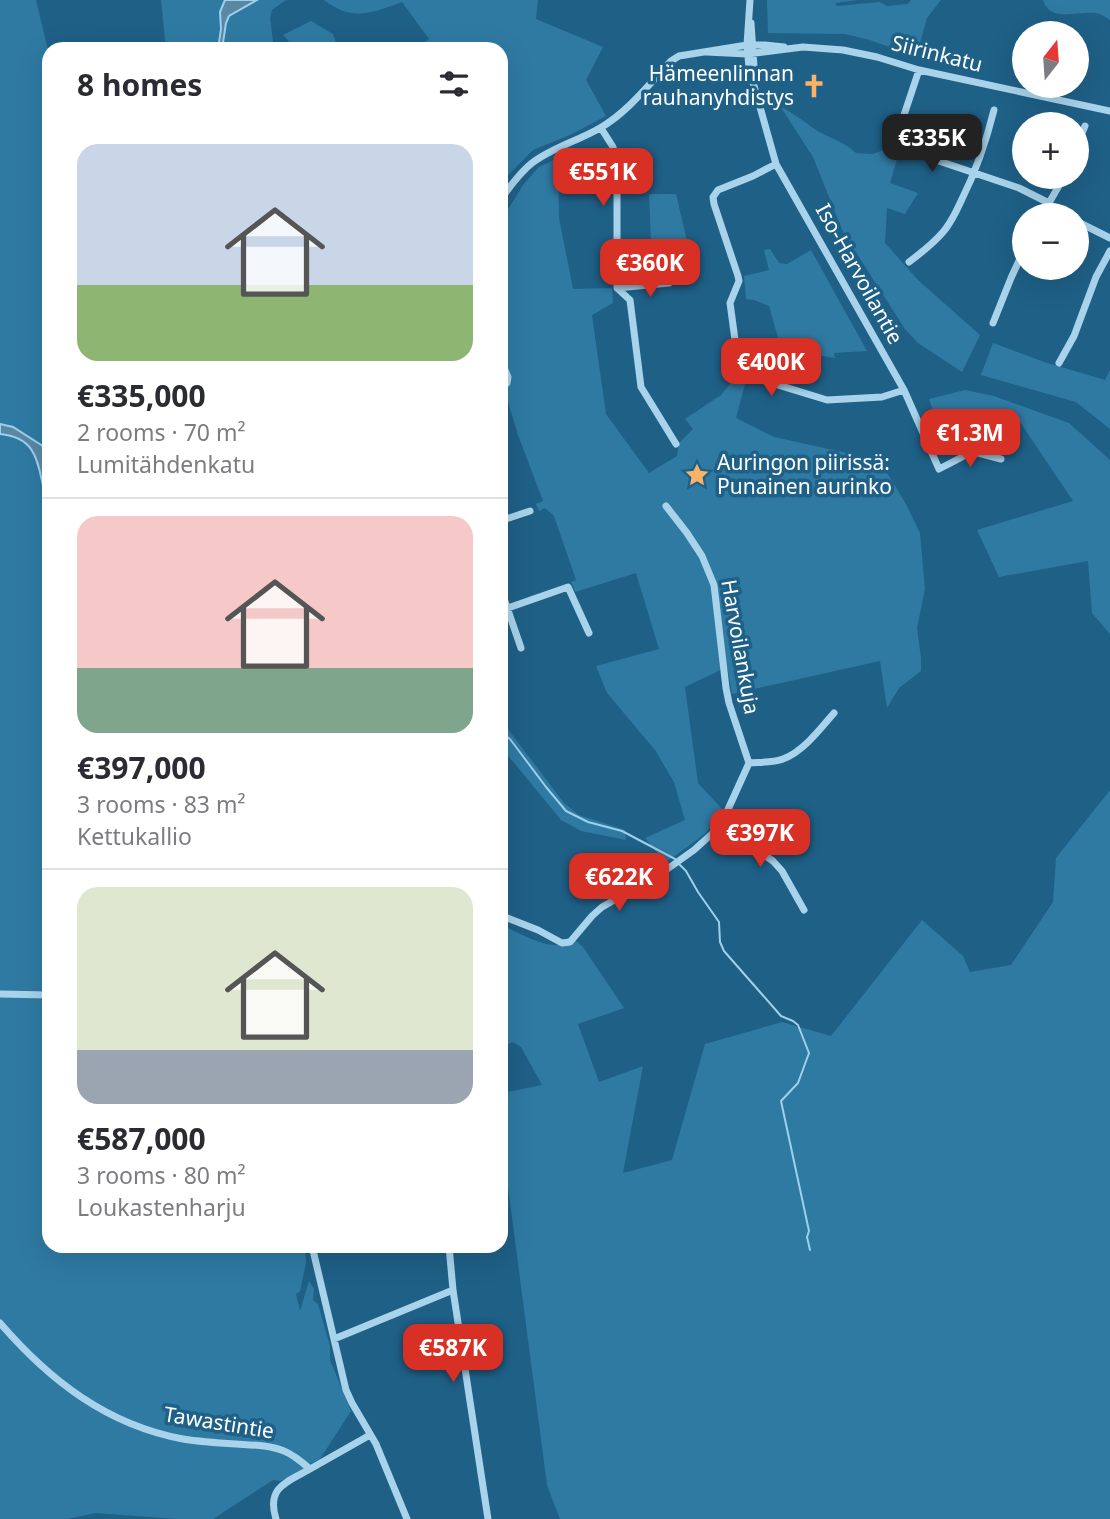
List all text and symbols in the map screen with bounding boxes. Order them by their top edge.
north arrow [1012,21,1088,98]
map controls [1012,21,1089,280]
street label: Siirinkatu [889,28,986,78]
place label: Hämeenlinnan rauhanyhdistys [643,59,794,111]
text: 8 homes [77,64,202,105]
icon: filters [435,65,473,103]
church icon: Hämeenlinnan rauhanyhdistys [800,72,828,100]
button: + [1012,112,1089,189]
pin: €335K [883,114,981,174]
text: €335K [898,121,966,153]
pin: €551K [554,148,652,208]
text: €551K [569,155,637,187]
icon: home [212,189,338,315]
street label: Iso-Harvoilantie [810,198,910,349]
button: − [1012,203,1089,280]
pin: €360K [601,240,699,299]
text: €360K [616,246,684,278]
pin: €400K [722,338,820,398]
text: €400K [737,345,805,377]
text: €335,000 [77,375,206,416]
pin: €1.3M [921,410,1019,469]
text: 2 rooms · 70 m² [77,416,246,448]
text: €1.3M [936,416,1004,448]
text: Lumitähdenkatu [77,448,255,480]
place label: Auringon piirissä: Punainen aurinko [717,448,892,500]
place icon: Auringon piirissä: Punainen aurinko [683,461,711,489]
icon: home [212,561,338,687]
street label: Harvoilankuja [715,577,767,716]
text: €397,000 [77,747,206,788]
text: 3 rooms · 83 m² [77,788,246,820]
pin: €397K [711,810,809,869]
text: €397K [726,816,794,848]
text: Kettukallio [77,820,192,852]
pin: €622K [570,853,668,913]
text: €622K [585,860,653,892]
icon: home [212,932,338,1058]
text: €587,000 [77,1118,206,1159]
text: 3 rooms · 80 m² [77,1159,246,1191]
text: Loukastenharju [77,1191,246,1223]
pin: €587K [404,1324,502,1384]
text: €587K [419,1331,487,1363]
street label: Tawastintie [162,1400,276,1445]

